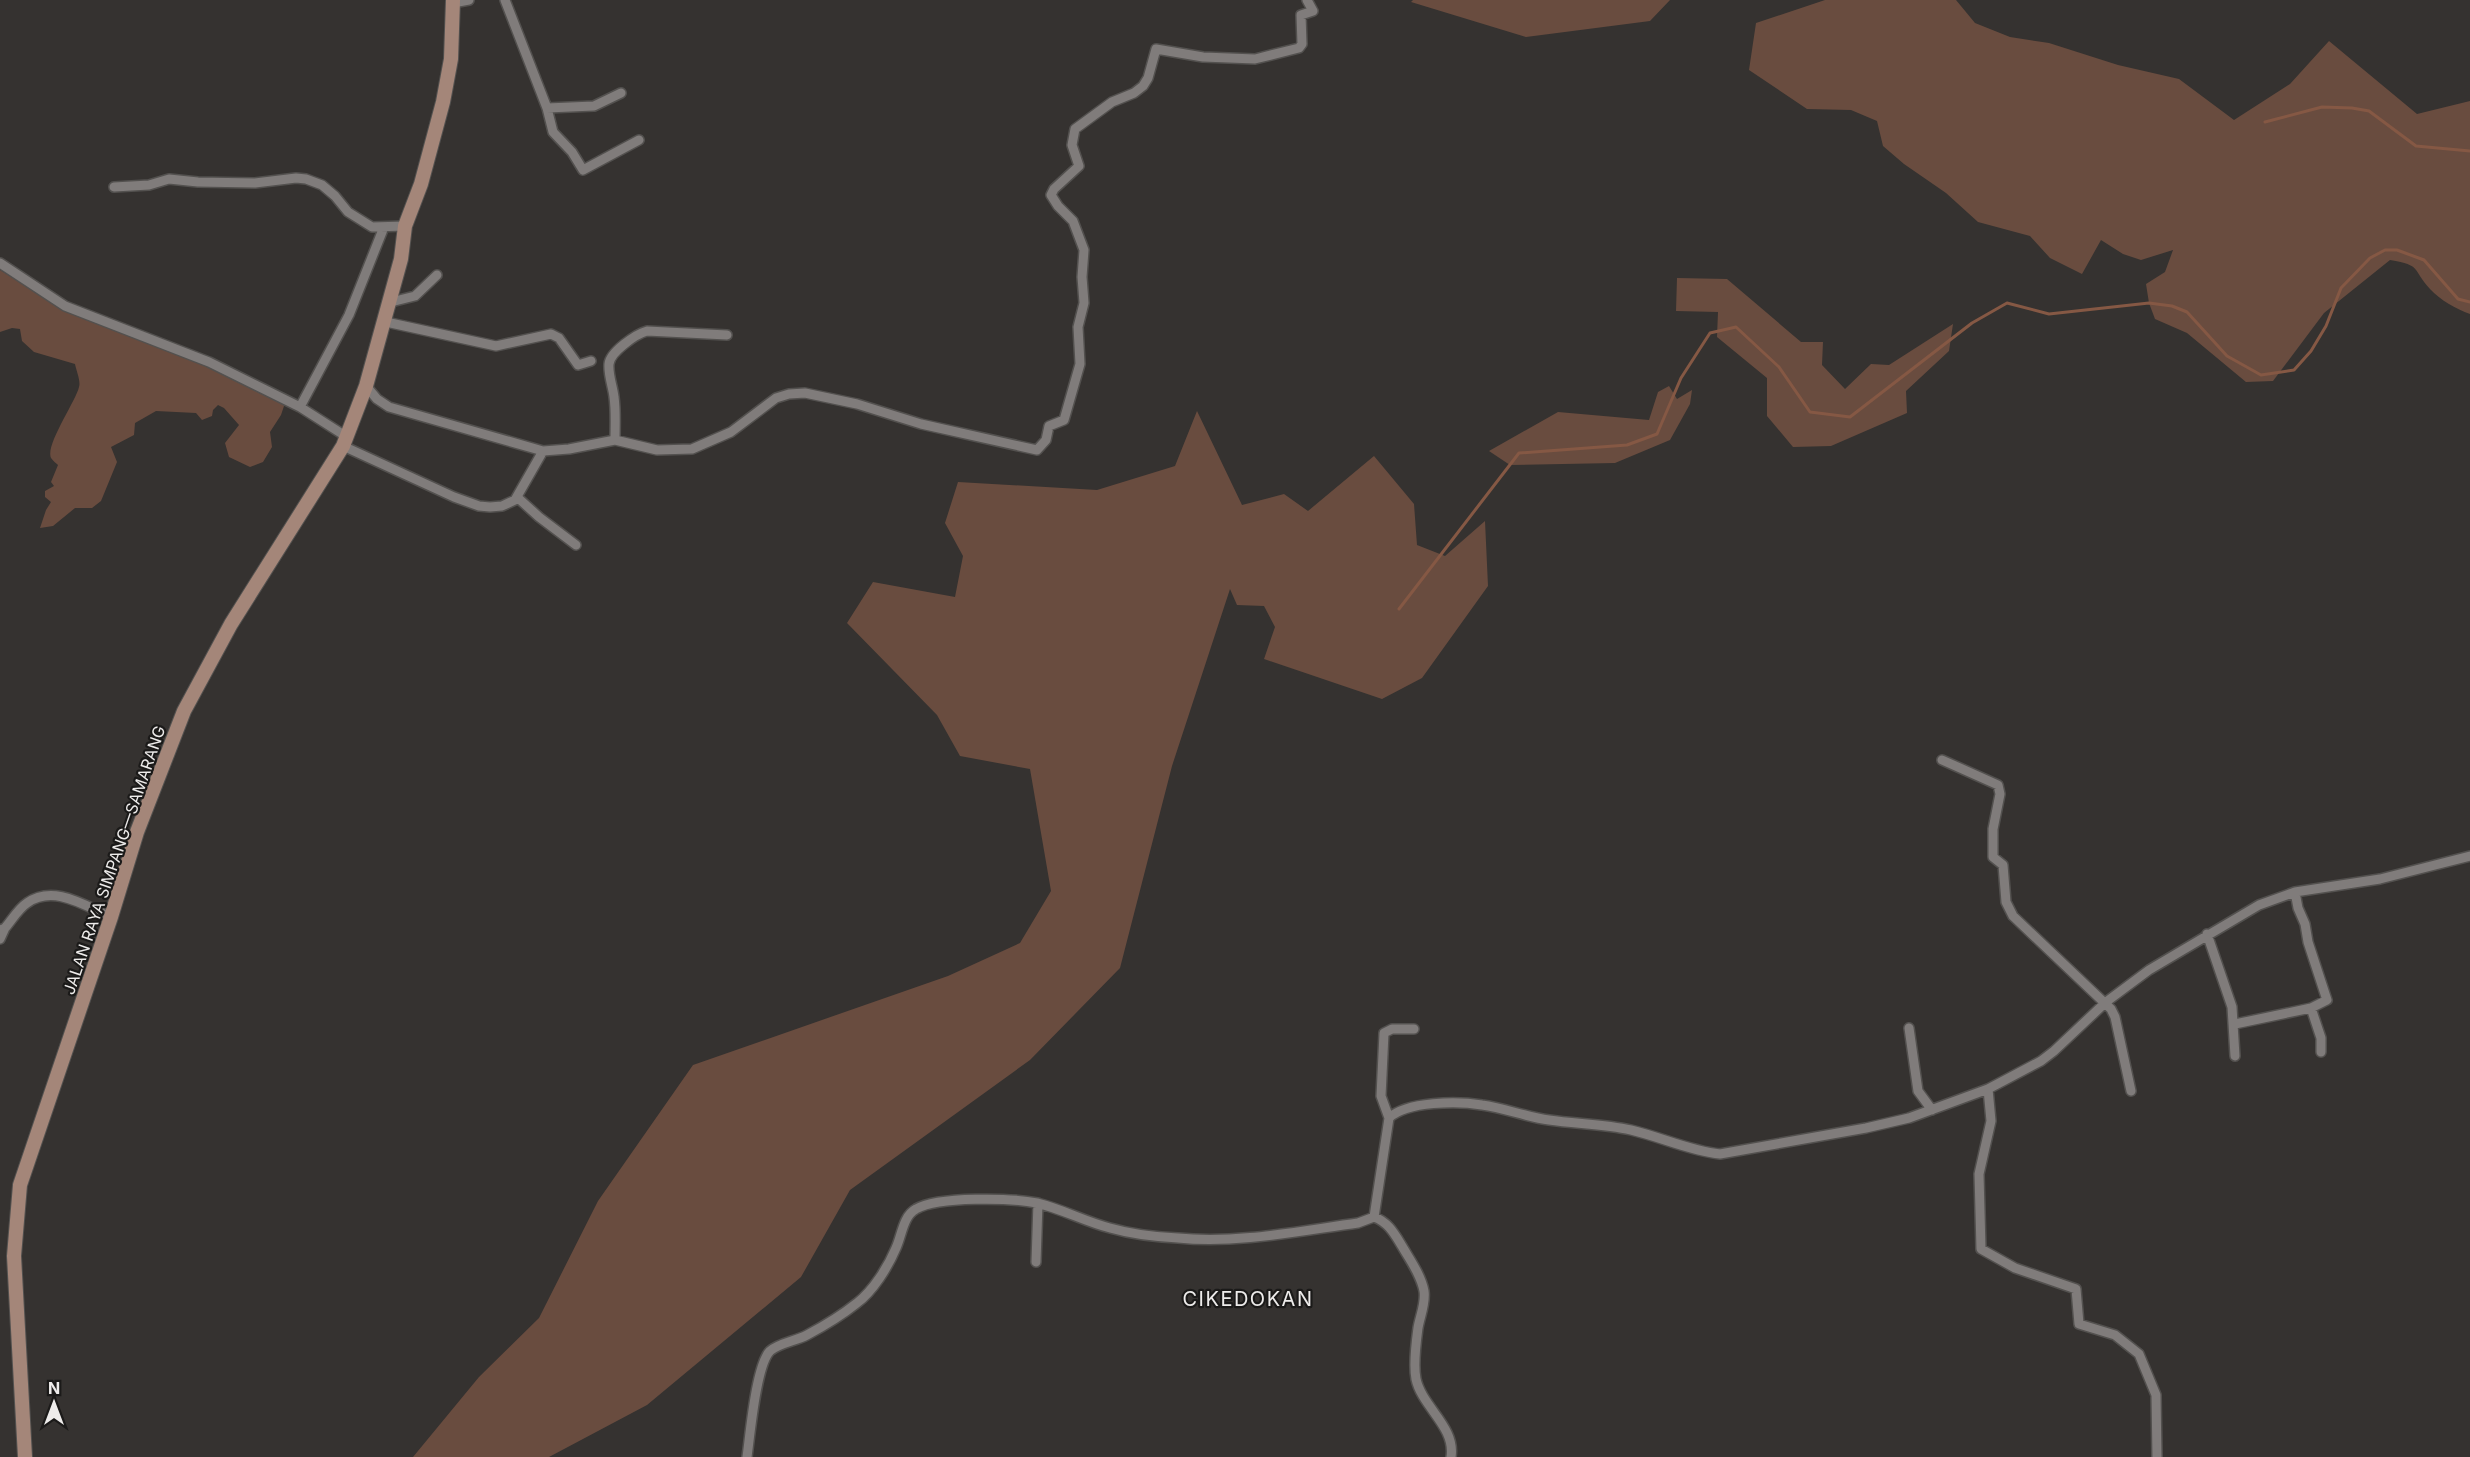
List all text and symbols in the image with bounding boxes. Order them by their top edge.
street label: JALAN RAYA SIMPANG—SAMARANG [58,723,170,997]
district label: CIKEDOKAN [1183,1287,1313,1311]
north arrow [24,1373,84,1433]
text: N [48,1378,60,1398]

